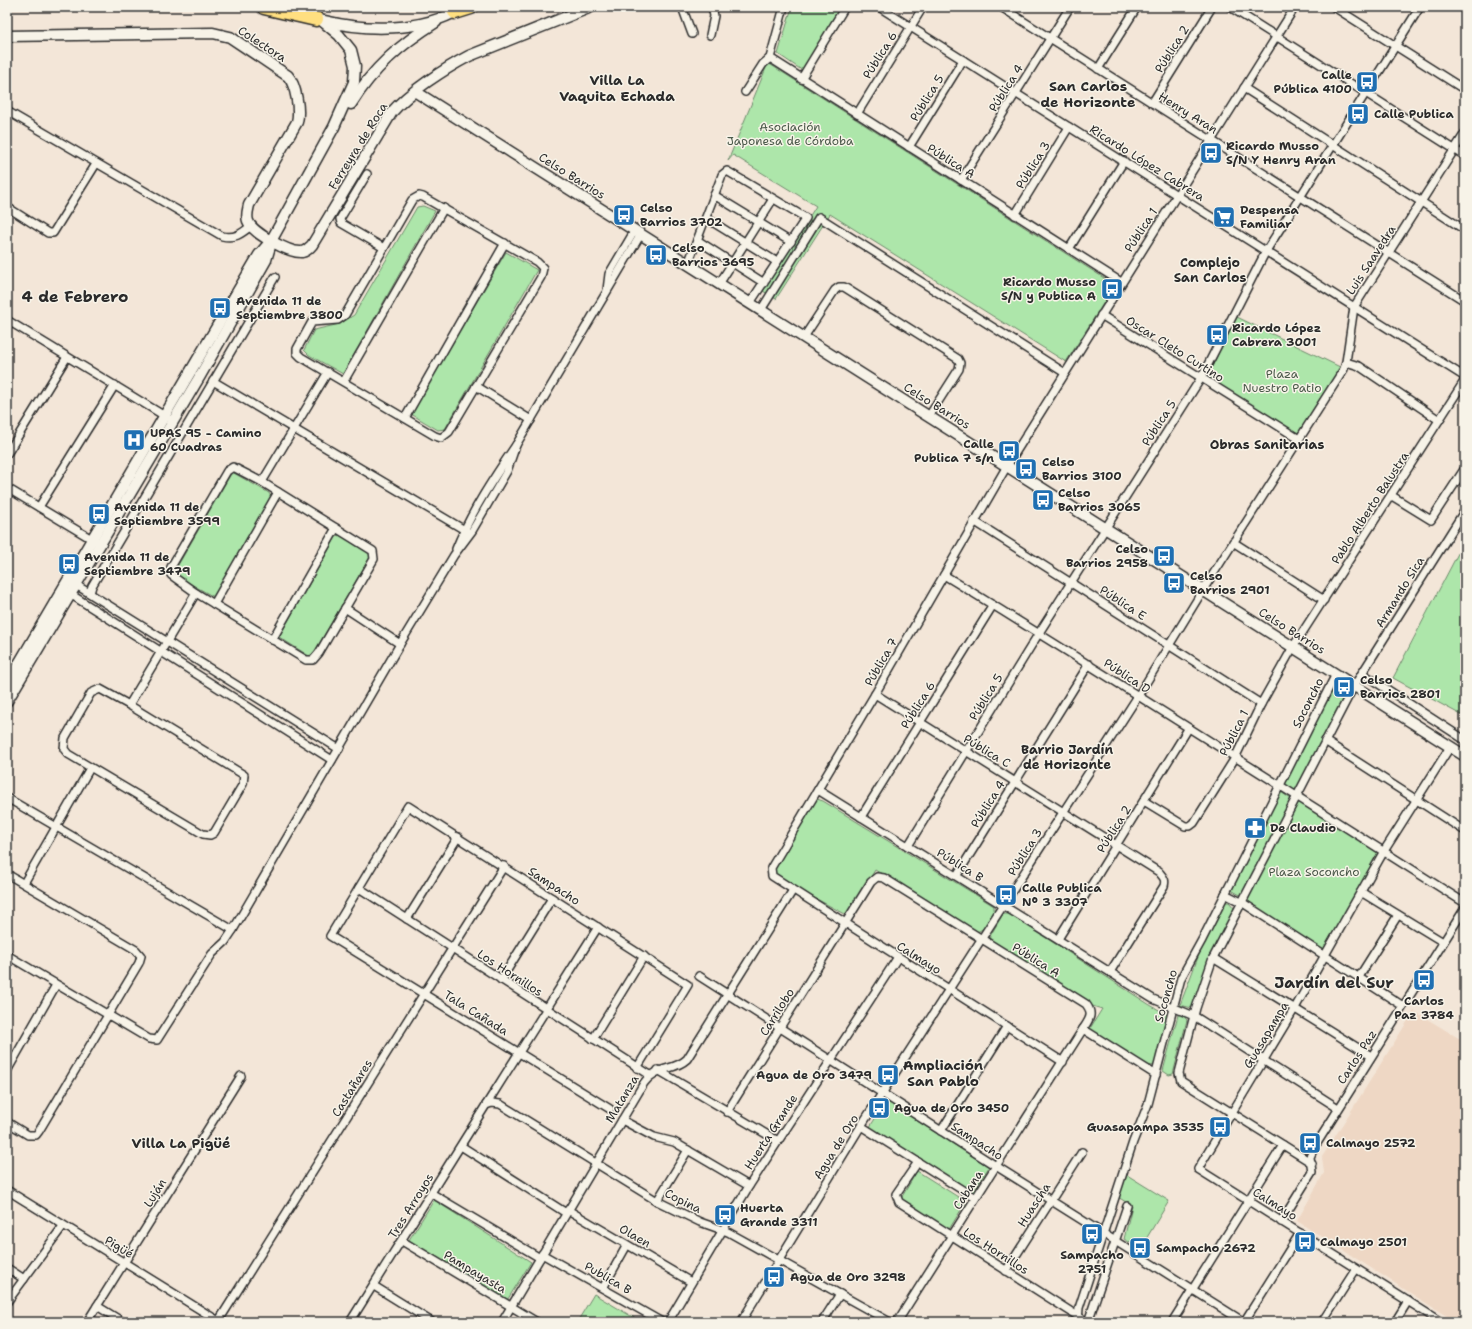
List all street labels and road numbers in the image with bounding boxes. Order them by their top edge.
street label: Colectora [235,22,290,66]
street label: Pública 2 [1151,22,1193,76]
street label: Pública 6 [859,28,901,82]
street label: Pública 4 [985,61,1027,115]
street label: Pública 5 [906,72,948,124]
street label: Henry Aran [1155,88,1221,138]
street label: Ferreyra de Roca [325,99,391,193]
street label: Ricardo López Cabrera [1087,121,1208,205]
street label: Pública 3 [1012,138,1054,192]
street label: Pública A [924,140,978,182]
street label: Celso Barrios [536,149,608,203]
street label: Pública 1 [1121,205,1161,255]
street label: Luis Saavedra [1343,222,1400,298]
street label: Oscar Cleto Curtino [1123,312,1227,386]
street label: Celso Barrios [901,379,973,433]
street label: Pública 5 [1138,397,1180,449]
street label: Pablo Alberto Balustra [1328,448,1413,567]
street label: Armando Sica [1372,553,1428,631]
street label: Pública E [1097,582,1149,624]
street label: Celso Barrios [1256,604,1328,658]
street label: Pública 7 [861,635,901,689]
street label: Pública D [1101,655,1154,697]
street label: Pública 5 [965,671,1007,723]
street label: Soconcho [1289,675,1327,731]
street label: Pública 6 [897,678,939,732]
street label: Pública 1 [1216,707,1252,759]
street label: Pública C [960,731,1014,771]
street label: Pública 4 [967,777,1009,831]
street label: Pública 2 [1093,802,1135,856]
street label: Pública 3 [1004,825,1046,879]
street label: Pública B [934,844,986,886]
street label: Sampacho [525,863,583,909]
street label: Calmayo [894,938,944,978]
street label: Pública A [1009,939,1063,981]
street label: Los Hornillos [474,946,546,1000]
street label: Soconcho [1151,968,1181,1024]
street label: Carrilobo [756,985,798,1039]
street label: Tala Cañada [441,987,512,1039]
street label: Guasapampa [1240,998,1293,1071]
street label: Carlos Paz [1334,1027,1380,1087]
street label: Castañares [328,1056,376,1120]
street label: Matanza [602,1072,643,1126]
street label: Huerta Grande [741,1091,801,1173]
street label: Agua de Oro [810,1112,862,1182]
street label: Sampacho [948,1118,1006,1164]
street label: Cabana [949,1167,987,1213]
street label: Tres Arroyos [385,1170,437,1242]
street label: Luján [140,1176,170,1210]
street label: Huascha [1014,1179,1054,1230]
street label: Calmayo [1250,1184,1300,1224]
street label: Copina [662,1185,704,1217]
street label: Olaen [616,1221,654,1251]
street label: Los Hornillos [960,1224,1032,1278]
street label: Pigüé [102,1232,137,1262]
street label: Pampayasta [441,1247,510,1297]
street label: Publica B [582,1258,634,1298]

